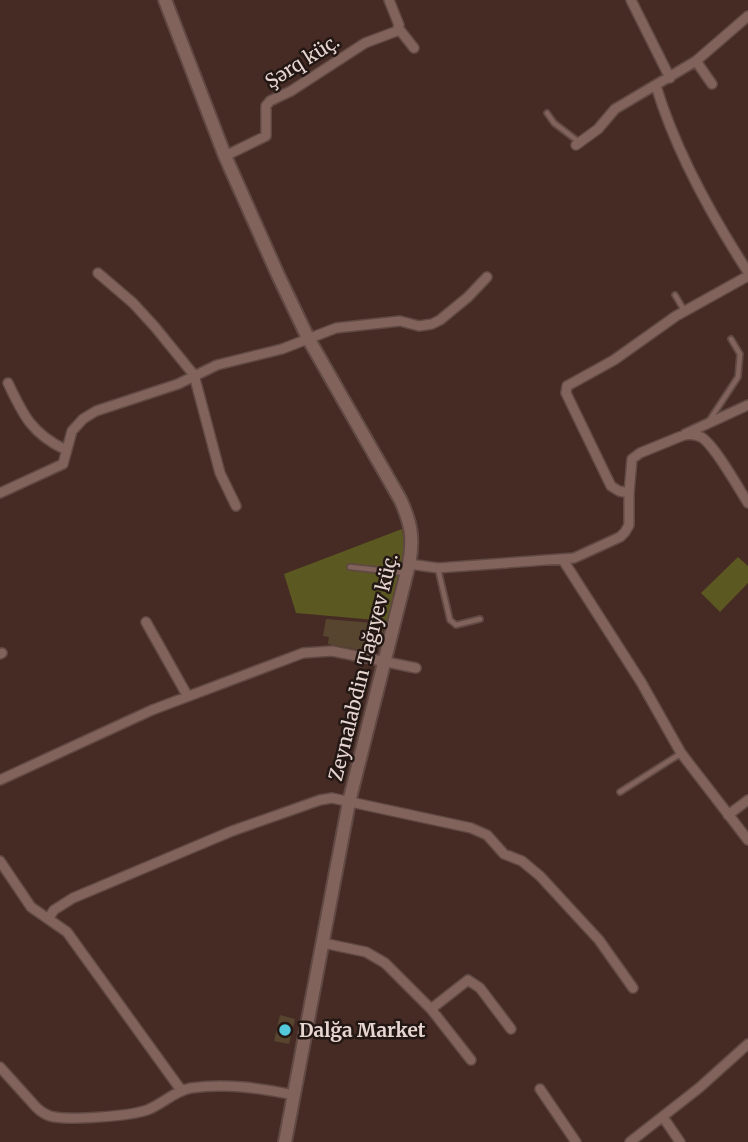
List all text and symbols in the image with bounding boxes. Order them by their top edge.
street label: Şərq küç. [260,29,344,93]
street label: Zeynalabdin Tağıyev küç. [323,551,403,783]
place label: Dalğa Market [299,1018,426,1042]
marker: Dalğa Market [277,1022,293,1038]

